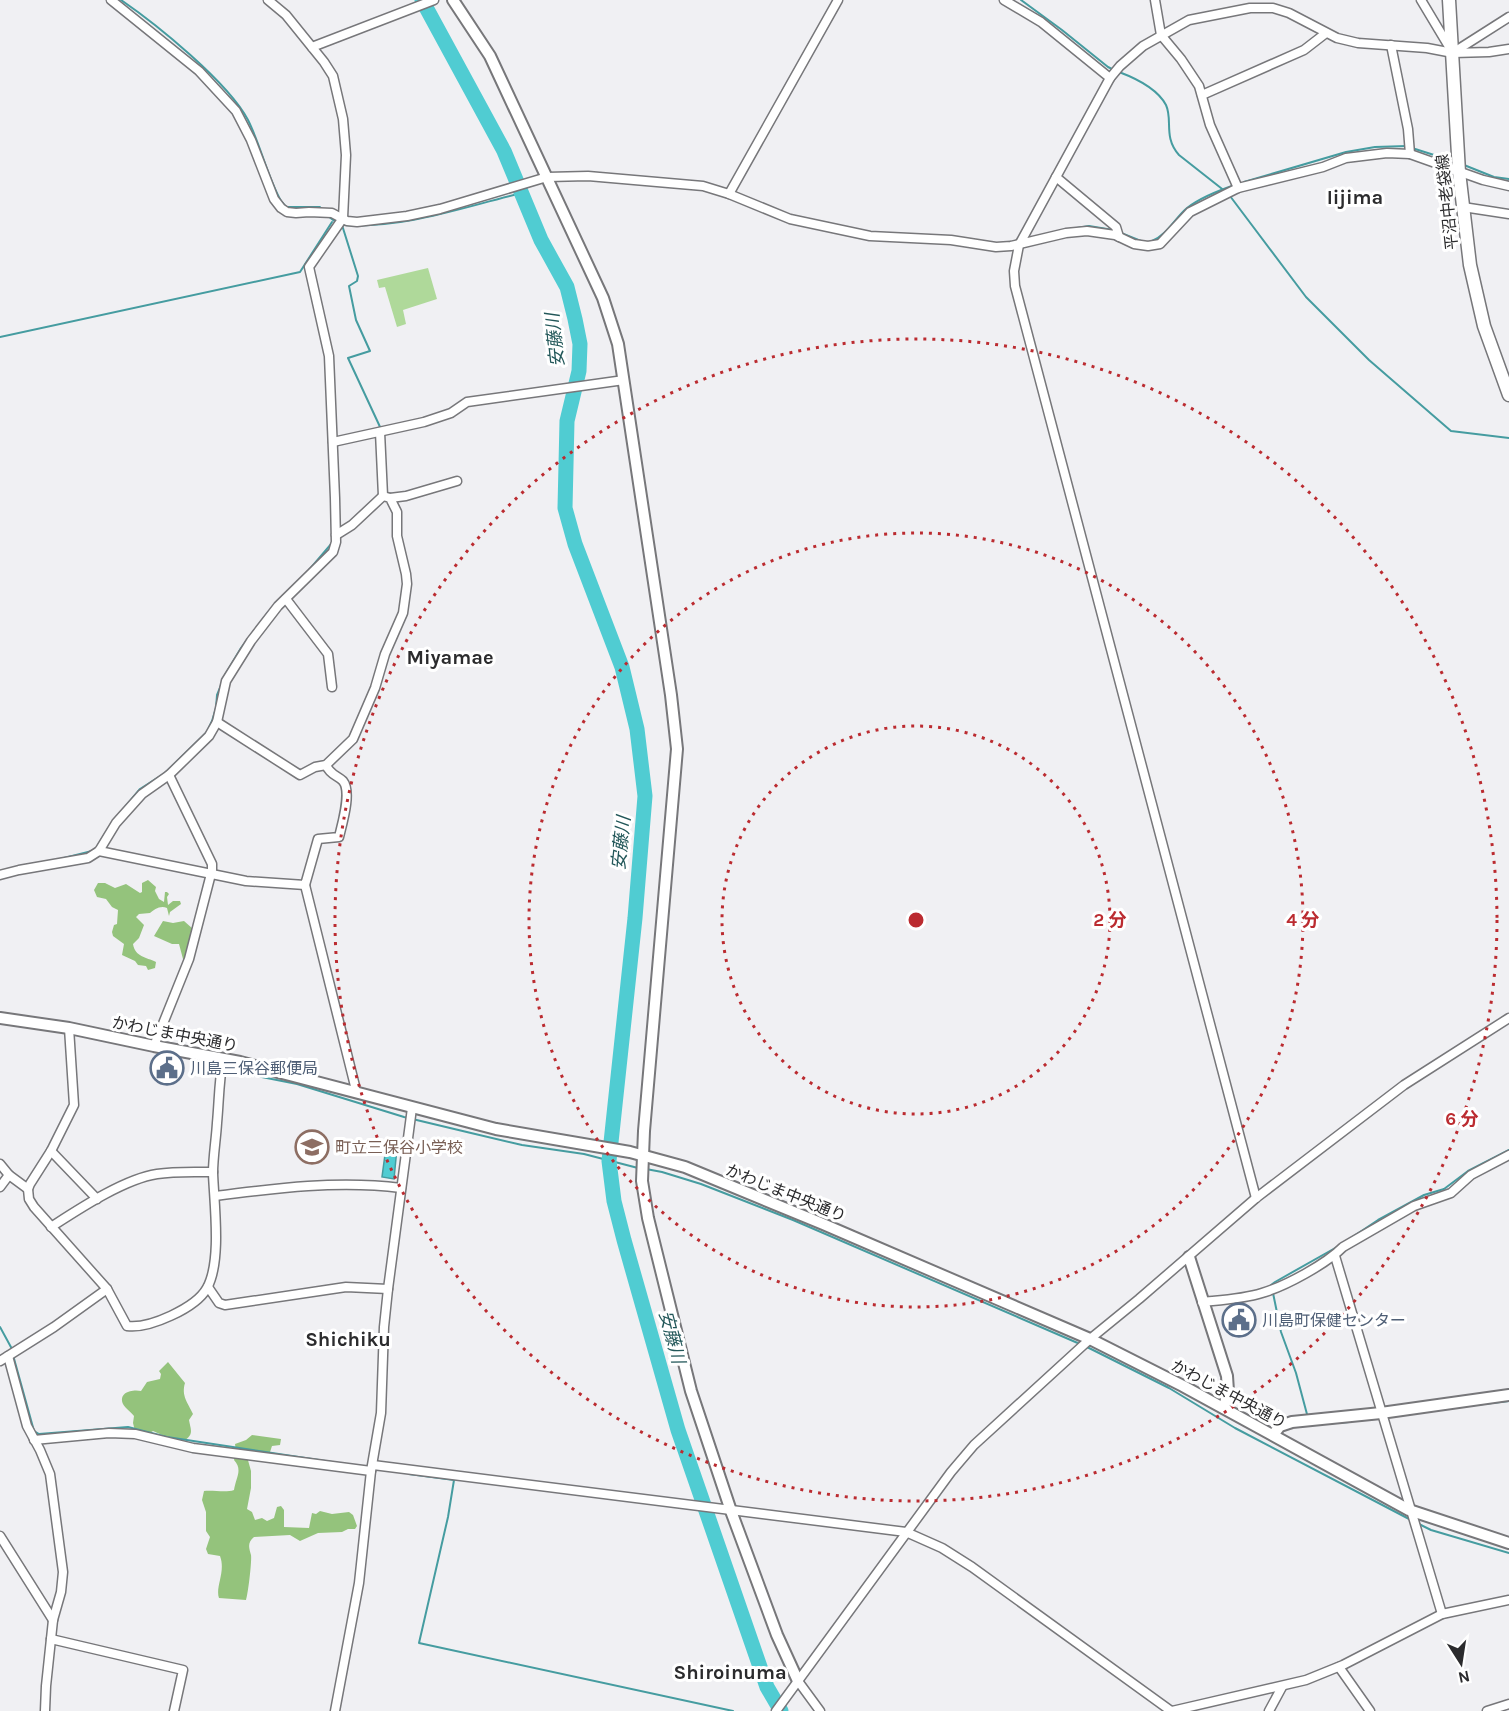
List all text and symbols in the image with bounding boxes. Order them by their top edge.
street label: 平沼中老袋線 [1433,153,1461,251]
district label: Iijima [1327,186,1383,209]
water label: 安藤川 [541,310,569,368]
district label: Miyamae [406,646,494,669]
water label: 安藤川 [607,813,635,871]
text: 2 分 [1093,909,1127,931]
text: 4 分 [1286,909,1320,931]
centre of rings [906,910,926,930]
street label: かわじま中央通り [110,1012,240,1056]
public building icon: 川島三保谷郵便局 [149,1050,185,1086]
place label: 川島三保谷郵便局 [190,1059,318,1078]
text: 6 分 [1445,1108,1479,1130]
school or university icon: 町立三保谷小学校 [294,1129,330,1165]
place label: 町立三保谷小学校 [335,1138,463,1157]
street label: かわじま中央通り [723,1160,849,1226]
public building icon: 川島町保健センター [1221,1302,1257,1338]
water label: 安藤川 [654,1308,690,1368]
place label: 川島町保健センター [1262,1311,1406,1330]
district label: Shichiku [305,1328,391,1351]
street label: かわじま中央通り [1168,1356,1290,1432]
north arrow [1431,1633,1491,1693]
district label: Shiroinuma [673,1661,787,1684]
text: N [1456,1667,1472,1688]

